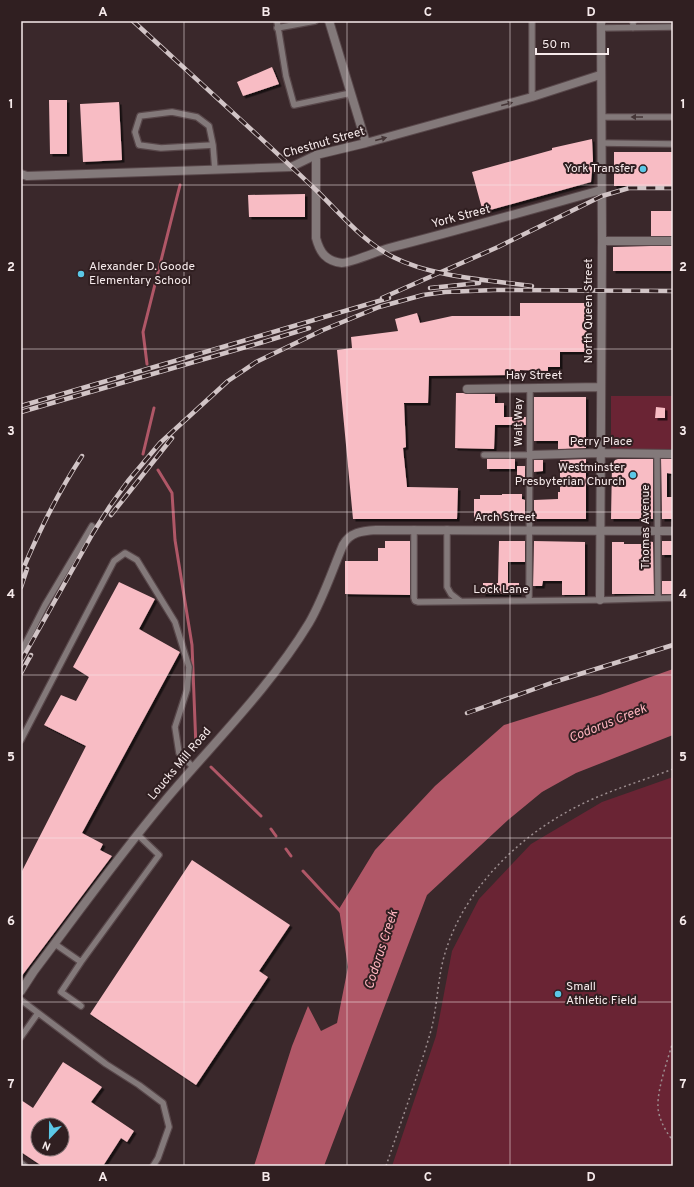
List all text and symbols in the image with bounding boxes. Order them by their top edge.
text: A [98,5,108,21]
text: B [262,5,271,21]
text: C [424,5,432,21]
text: D [586,5,596,21]
scale bar [536,30,608,56]
text: 50 m [542,37,570,53]
text: 1 [8,97,14,113]
text: 1 [680,97,686,113]
one-way arrow [501,101,513,107]
one-way arrow [630,114,643,120]
street label: Chestnut Street [281,124,367,162]
one-way arrow [375,135,387,141]
place label: York Transfer [564,161,635,177]
marker: York Transfer [638,164,648,174]
street label: York Street [430,202,492,232]
street label: North Queen Street [581,258,597,364]
place label: Alexander D. Goode Elementary School [89,259,195,289]
text: 2 [7,260,15,276]
text: 2 [679,260,687,276]
marker: Alexander D. Goode Elementary School [76,269,86,279]
street label: Hay Street [506,368,562,384]
street label: Walt Way [511,398,527,446]
text: 3 [7,424,15,440]
text: 3 [679,424,687,440]
street label: Perry Place [570,434,632,450]
place label: Westminster Presbyterian Church [515,460,625,490]
marker: Westminster Presbyterian Church [628,470,638,480]
street label: Thomas Avenue [638,484,654,570]
street label: Arch Street [474,510,536,526]
street label: Lock Lane [473,582,529,598]
text: 4 [7,587,15,603]
text: 4 [679,587,687,603]
water label: Codorus Creek [567,701,650,747]
street label: Loucks Mill Road [145,724,215,804]
text: 5 [7,750,15,766]
text: 5 [679,750,687,766]
water label: Codorus Creek [362,908,402,992]
text: 6 [7,914,15,930]
text: 6 [679,914,687,930]
place label: Small Athletic Field [566,979,637,1009]
marker: Small Athletic Field [553,989,563,999]
text: 7 [8,1077,15,1093]
text: 7 [680,1077,687,1093]
north arrow [30,1117,70,1157]
text: N [40,1137,53,1153]
text: A [98,1170,108,1186]
text: B [262,1170,271,1186]
text: C [424,1170,432,1186]
text: D [586,1170,596,1186]

